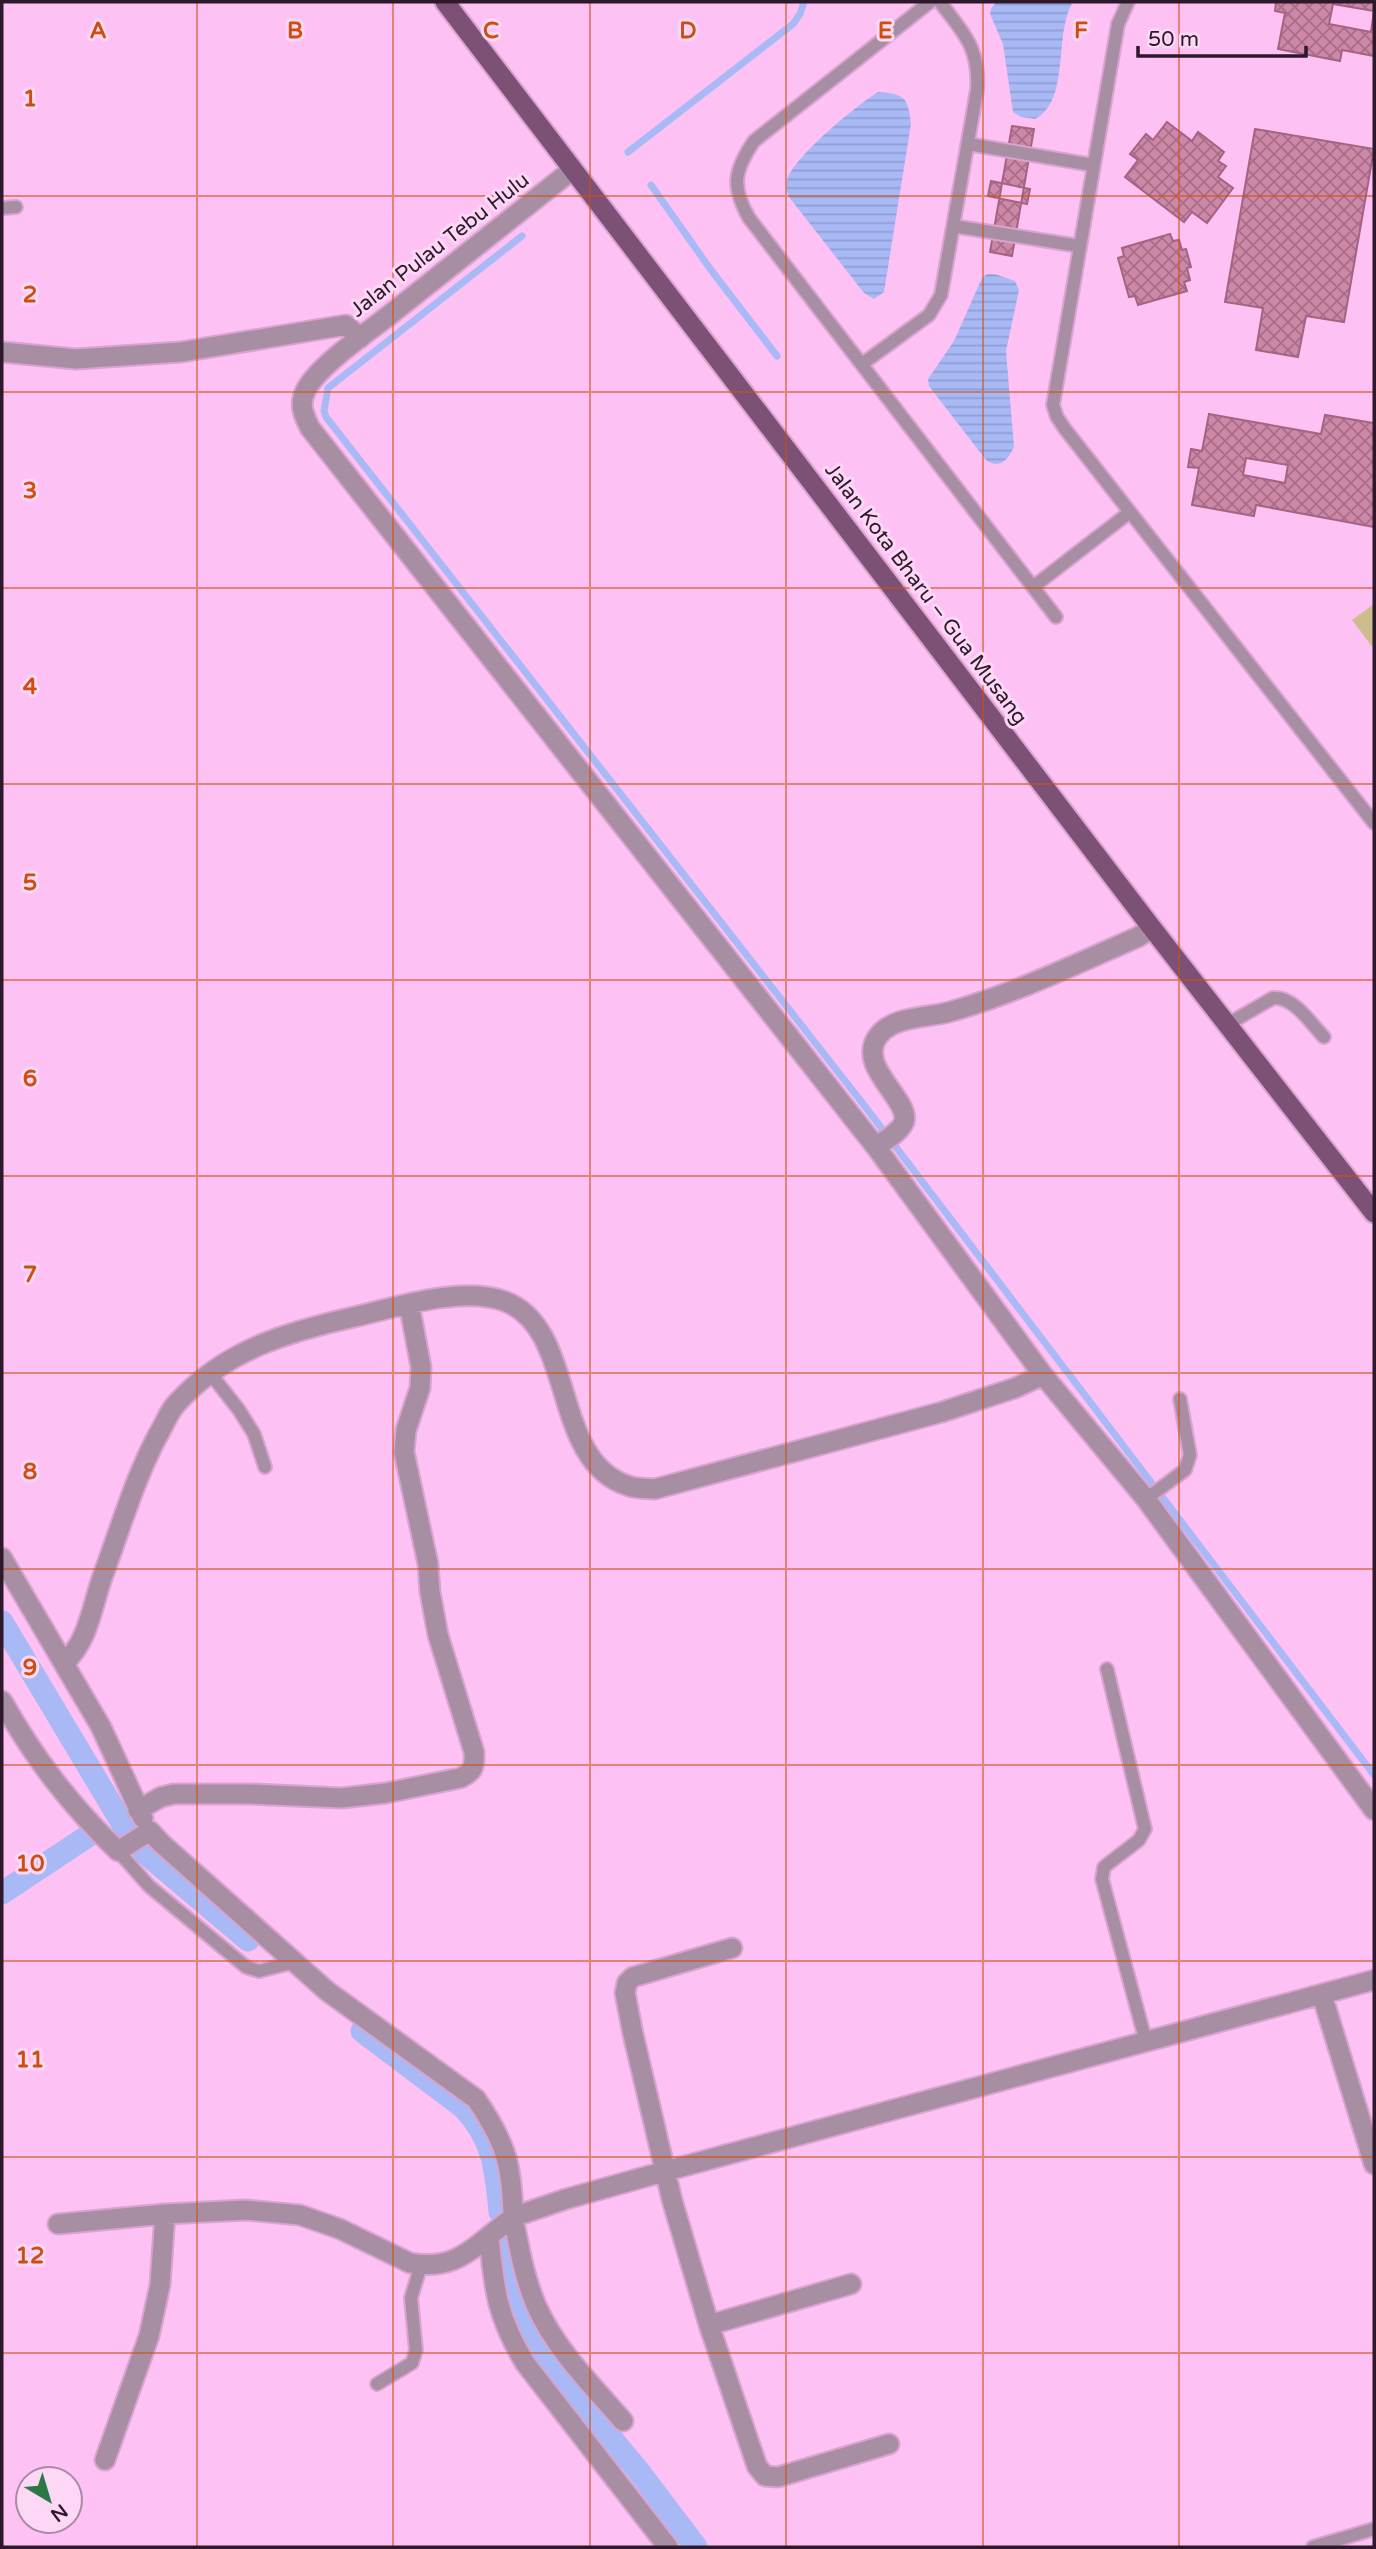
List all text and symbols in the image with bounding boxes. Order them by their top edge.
scale bar [1138,14,1306,58]
text: A [89,17,107,45]
text: B [287,17,303,45]
text: C [483,17,499,45]
text: D [679,17,697,45]
text: E [878,17,892,45]
text: F [1074,17,1088,45]
text: 50 m [1148,27,1199,52]
text: 1 [23,85,37,113]
street label: Jalan Pulau Tebu Hulu [346,167,534,323]
text: 2 [23,281,37,309]
street label: Jalan Kota Bharu – Gua Musang [820,458,1032,730]
text: 3 [23,477,37,505]
text: 4 [23,673,38,701]
text: 5 [23,869,37,897]
text: 6 [23,1065,37,1093]
text: 7 [23,1261,37,1289]
text: 8 [23,1458,37,1486]
text: 9 [23,1654,37,1682]
text: 10 [16,1850,44,1878]
text: 11 [16,2046,44,2074]
text: 12 [16,2242,44,2270]
north arrow [14,2465,84,2535]
text: N [46,2499,72,2526]

